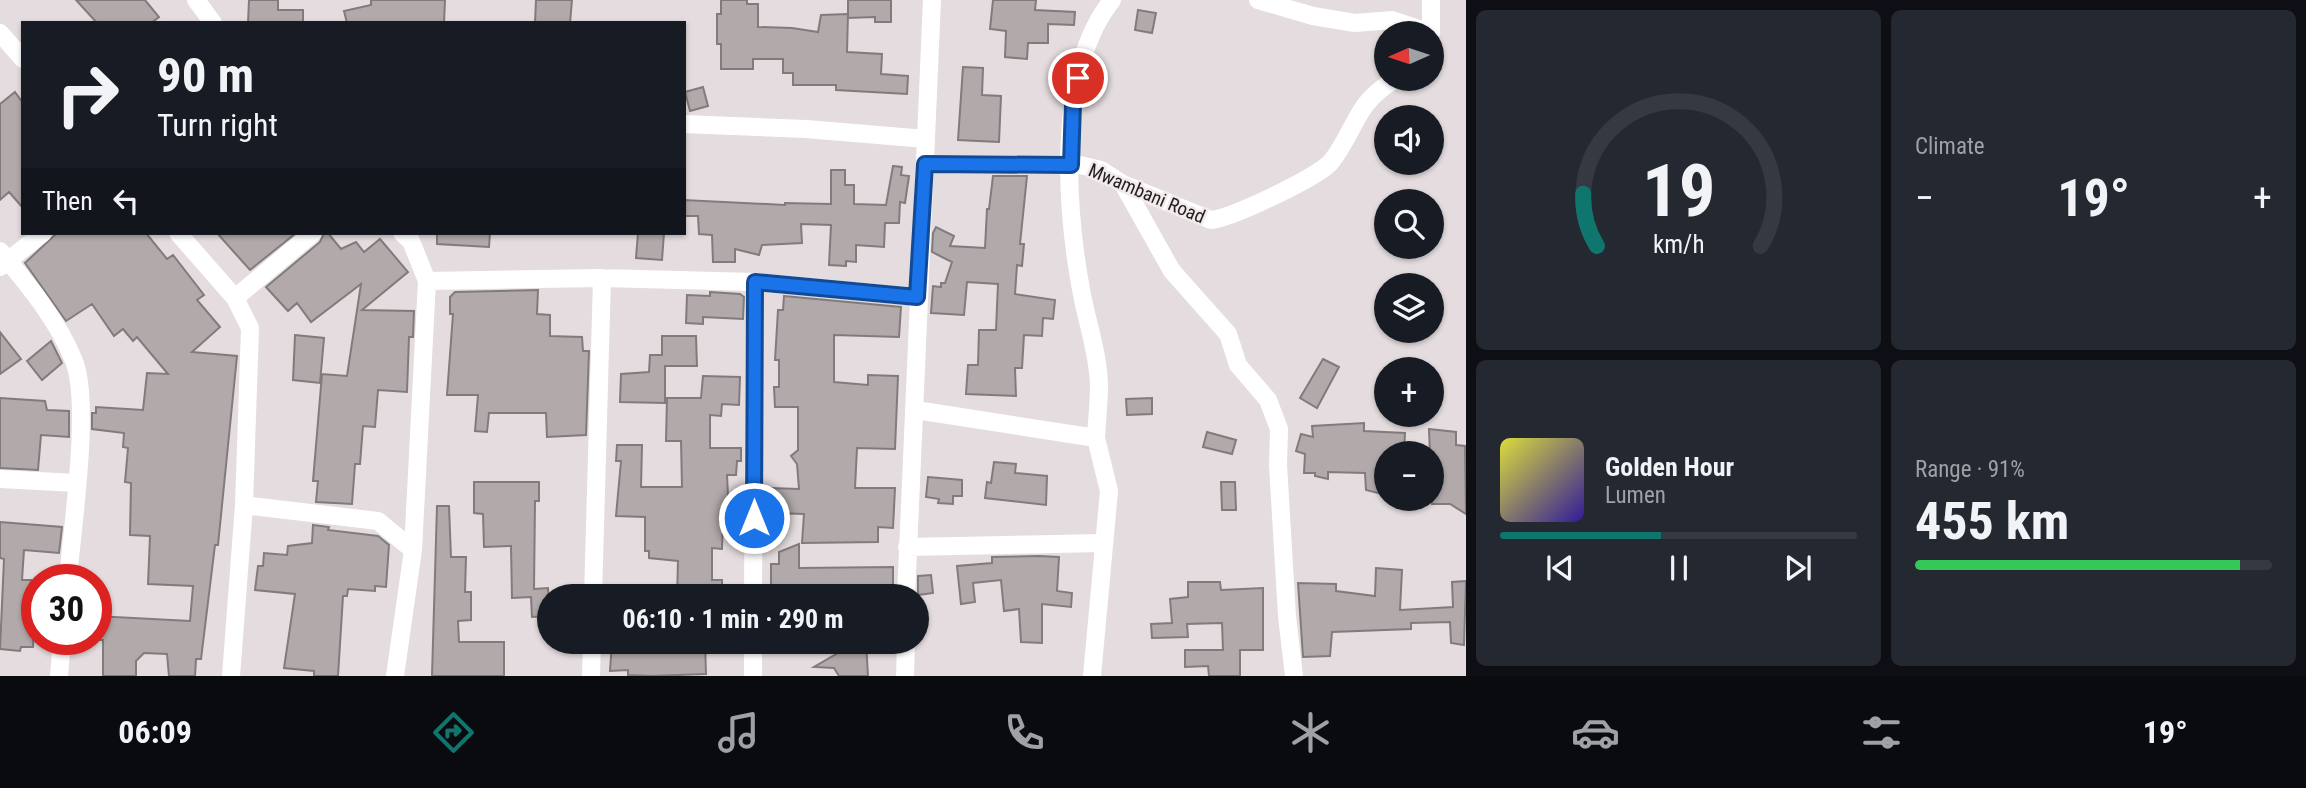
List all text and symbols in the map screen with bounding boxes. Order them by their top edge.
north arrow [1374,21,1444,91]
map controls [1374,21,1444,511]
text: 90 m [157,47,254,104]
pin [1048,48,1108,108]
icon: right [42,49,133,140]
icon: arrive [1059,59,1097,97]
button: sound [1374,105,1444,175]
text: Turn right [157,106,278,144]
text: Climate [1915,133,1985,160]
text: 19 [1642,148,1715,234]
street label: Mwambani Road [1085,159,1209,228]
text: 19° [2057,168,2130,229]
text: − [1915,176,1934,220]
text: + [2253,176,2272,220]
icon: left [107,182,145,220]
text: Then [42,186,93,216]
button: search [1374,189,1444,259]
text: km/h [1653,230,1704,259]
button: layers [1374,273,1444,343]
button: + [1374,357,1444,427]
button: − [1374,441,1444,511]
text: Golden Hour [1605,452,1734,482]
text: Range · 91% [1915,456,2025,483]
position arrow [717,481,791,555]
text: Lumen [1605,482,1666,509]
text: 455 km [1915,491,2069,552]
icon: previous [1541,549,1579,587]
icon: pause [1660,549,1698,587]
icon: next [1779,549,1817,587]
speed limit sign: 30 [21,564,112,655]
text: 06:10 · 1 min · 290 m [623,604,843,634]
icon: directions [429,708,478,757]
icon: music [714,708,763,757]
icon: phone [1000,708,1049,757]
icon: climate [1286,708,1335,757]
icon: car [1571,708,1620,757]
icon: filters [1857,708,1906,757]
text: 06:09 [118,713,192,751]
text: 19° [2143,713,2188,751]

